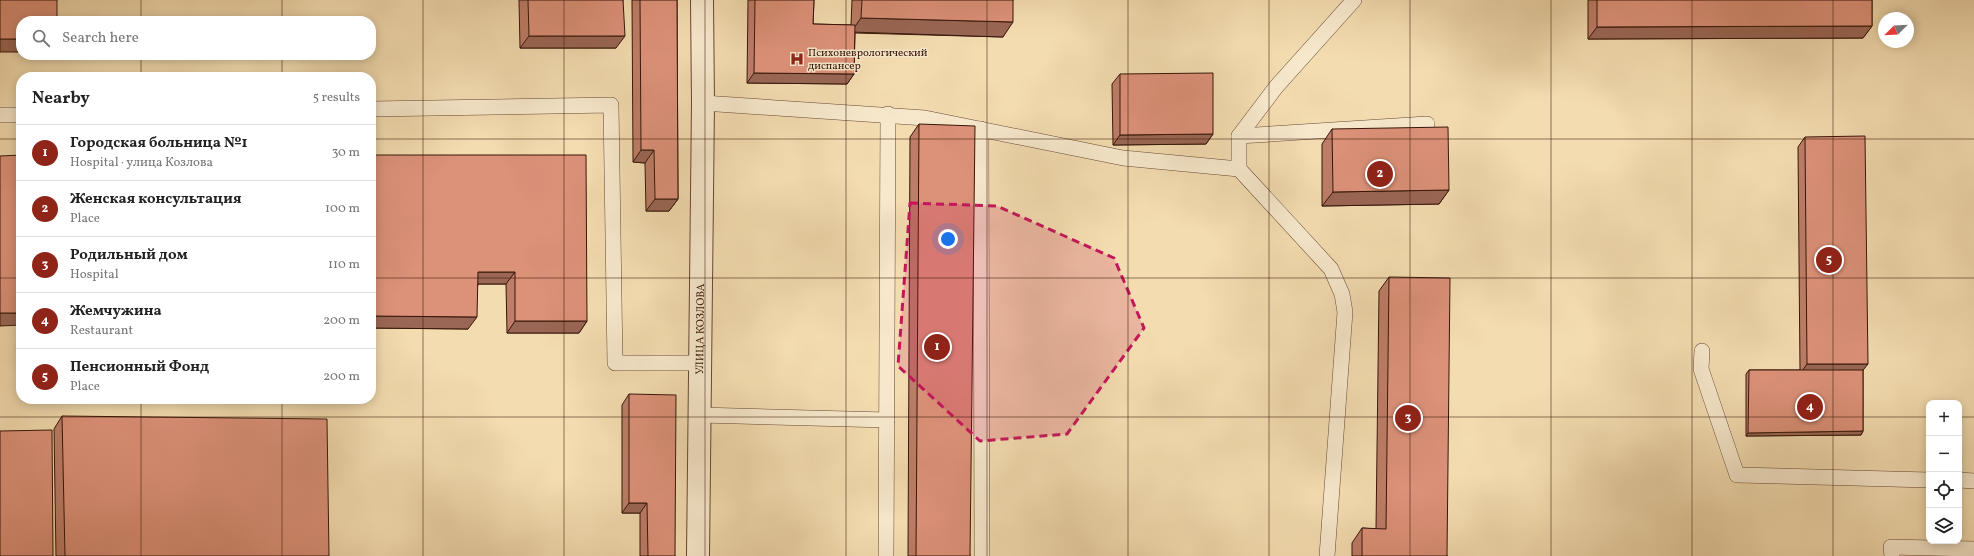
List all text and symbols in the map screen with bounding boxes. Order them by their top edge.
north arrow [1878,12,1914,48]
search box [16,16,376,60]
icon: search [30,27,52,49]
text: Search here [62,28,139,49]
place label: Психоневрологический диспансер [808,46,928,74]
hospital icon: Психоневрологический диспансер [789,51,805,67]
text: Nearby [32,87,90,110]
text: 5 results [313,89,360,107]
text: Городская больница №1 [70,133,248,154]
text: 1 [42,144,48,162]
text: 30 m [332,144,360,162]
text: Hospital · улица Козлова [70,154,213,172]
pin: 2 [1367,159,1393,189]
text: Женская консультация [70,189,242,210]
text: 2 [42,200,48,218]
text: 100 m [325,200,360,218]
text: Place [70,210,100,228]
your location [938,229,958,249]
text: Родильный дом [70,245,188,266]
pin: 5 [1816,245,1842,275]
text: 3 [42,256,48,274]
text: 110 m [328,256,360,274]
text: Hospital [70,266,119,284]
street label: УЛИЦА КОЗЛОВА [693,283,709,375]
text: Жемчужина [70,301,162,322]
text: 4 [41,312,49,330]
text: 200 m [323,312,360,330]
text: Restaurant [70,322,133,340]
pin: 1 [924,332,950,362]
text: Пенсионный Фонд [70,357,209,378]
text: 5 [42,368,48,386]
text: 200 m [323,368,360,386]
text: Place [70,378,100,396]
pin: 4 [1797,392,1823,422]
map controls [1926,400,1962,544]
button: + [1926,400,1962,436]
pin: 3 [1395,403,1421,433]
button: − [1926,436,1962,472]
button: locate [1926,472,1962,508]
button: layers [1926,508,1962,544]

